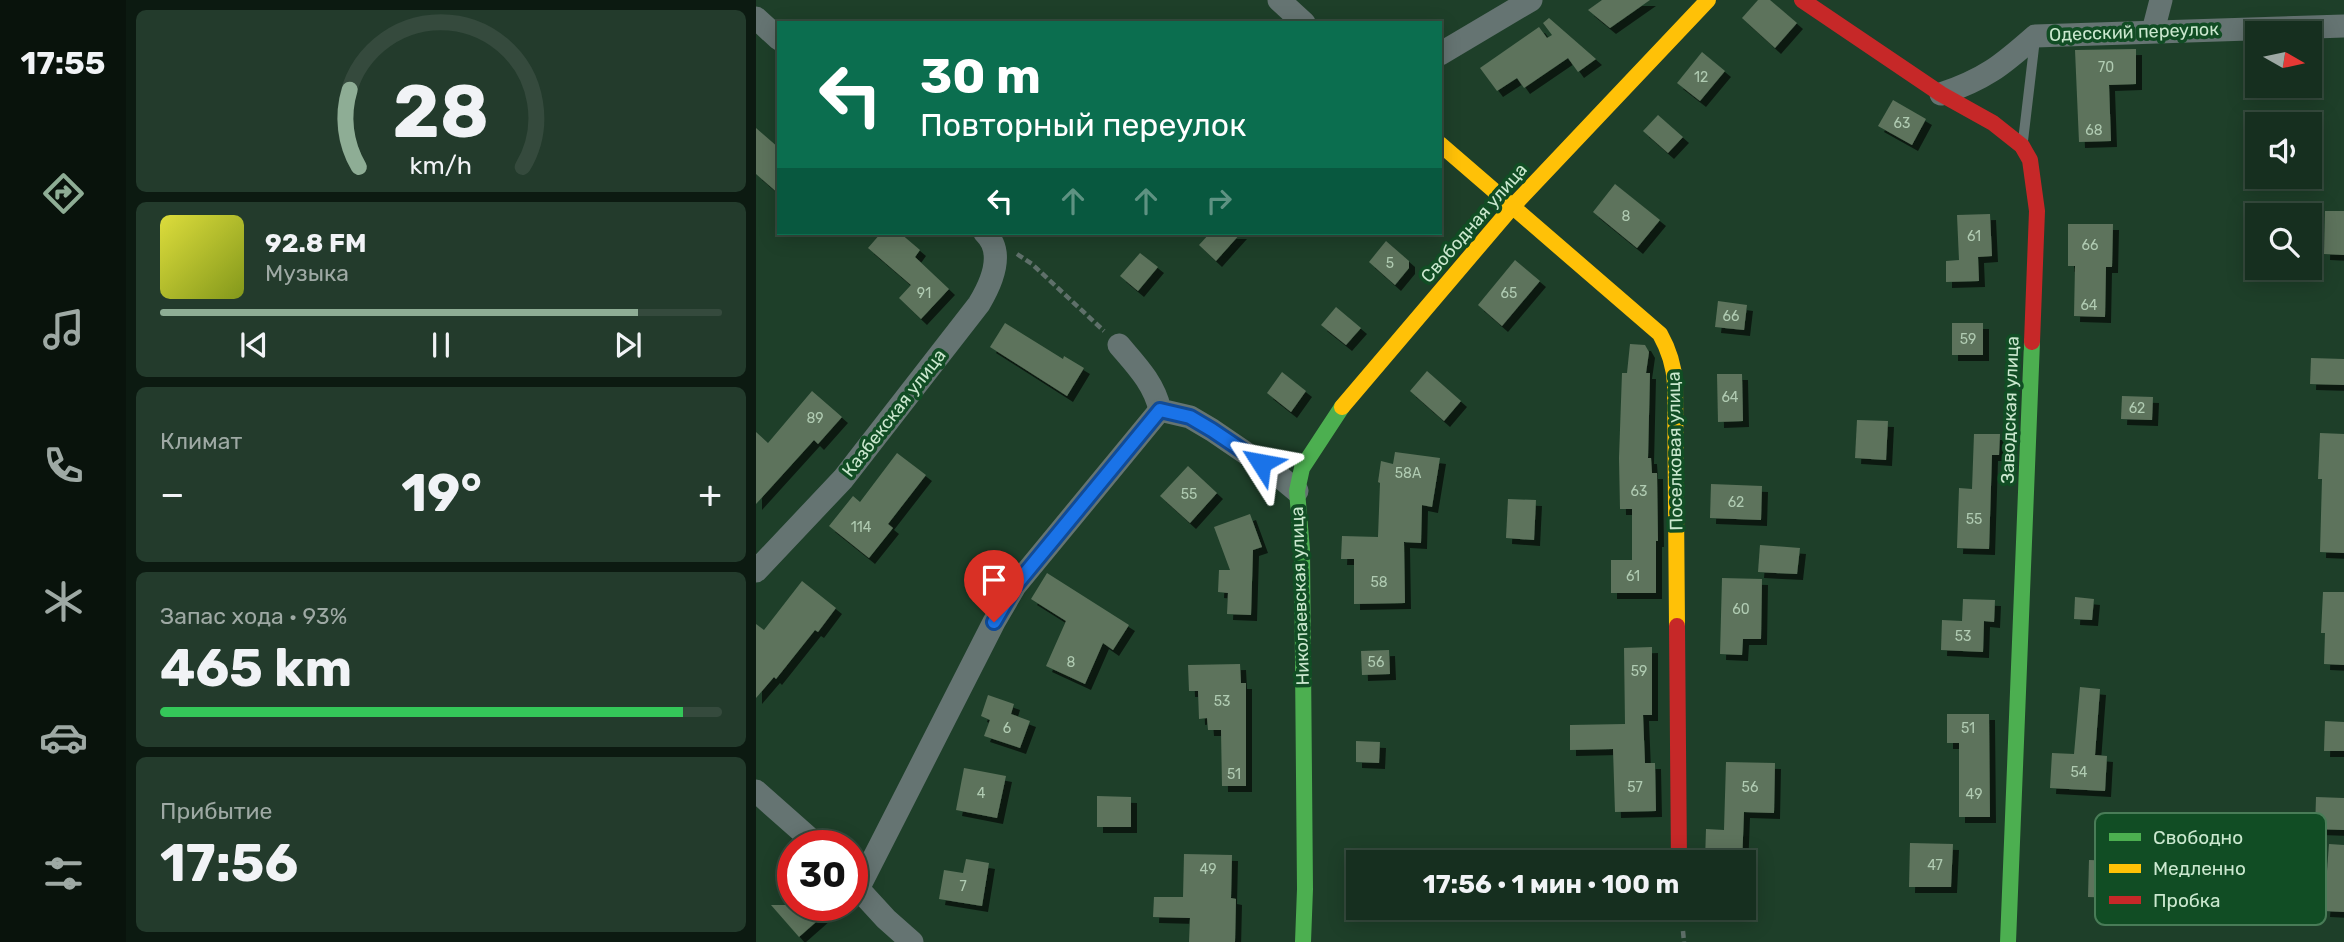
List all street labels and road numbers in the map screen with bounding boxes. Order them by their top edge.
street label: Одесский переулок [2049,18,2220,46]
street label: Свободная улица [1416,159,1532,287]
street label: Заводская улица [1996,336,2024,484]
street label: Казбекская улица [837,345,951,481]
street label: Поселковая улица [1663,371,1687,531]
street label: Николаевская улица [1286,506,1314,686]

